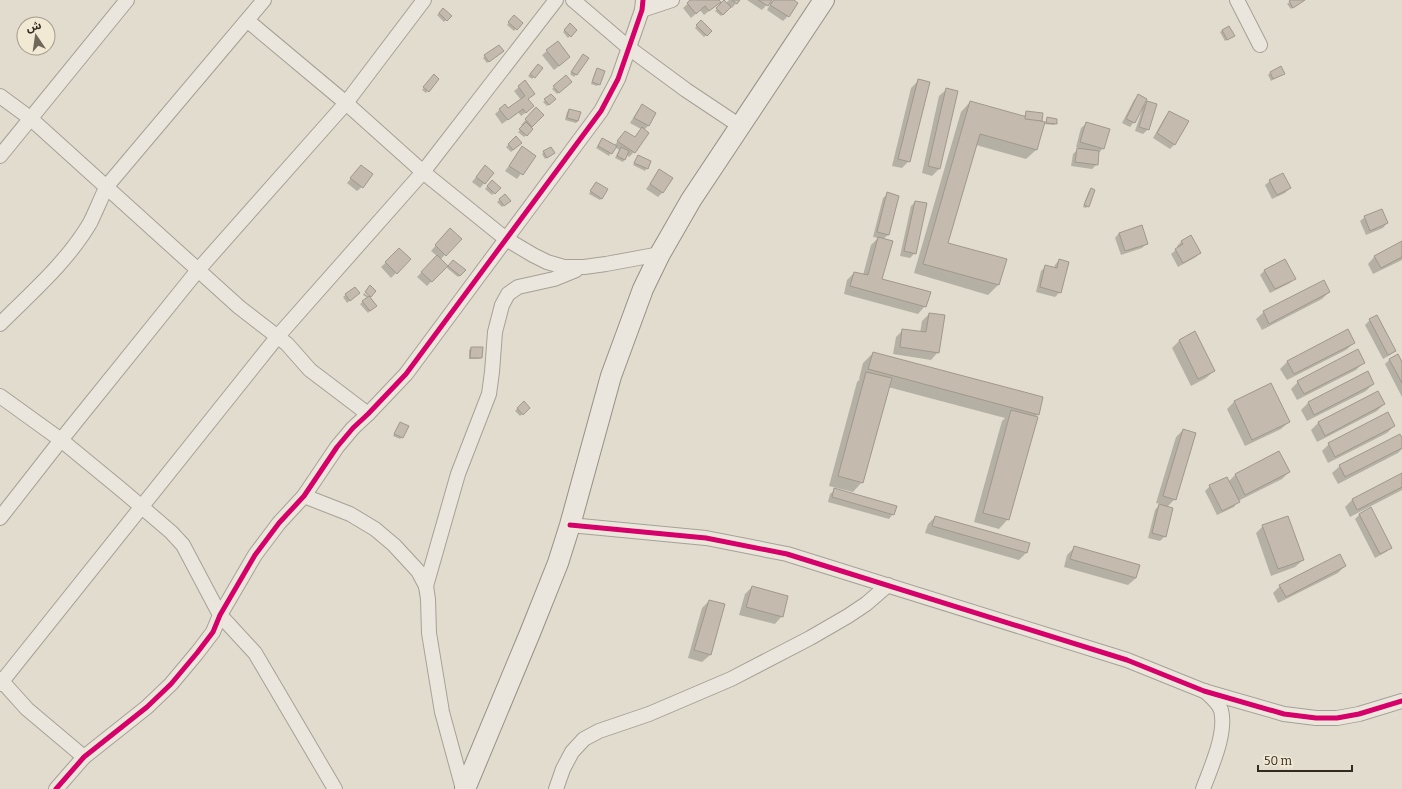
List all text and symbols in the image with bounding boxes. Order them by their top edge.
north arrow [16,16,56,56]
text: ش [25,19,43,35]
scale bar [1258,747,1352,773]
text: 50 m [1264,754,1293,768]

